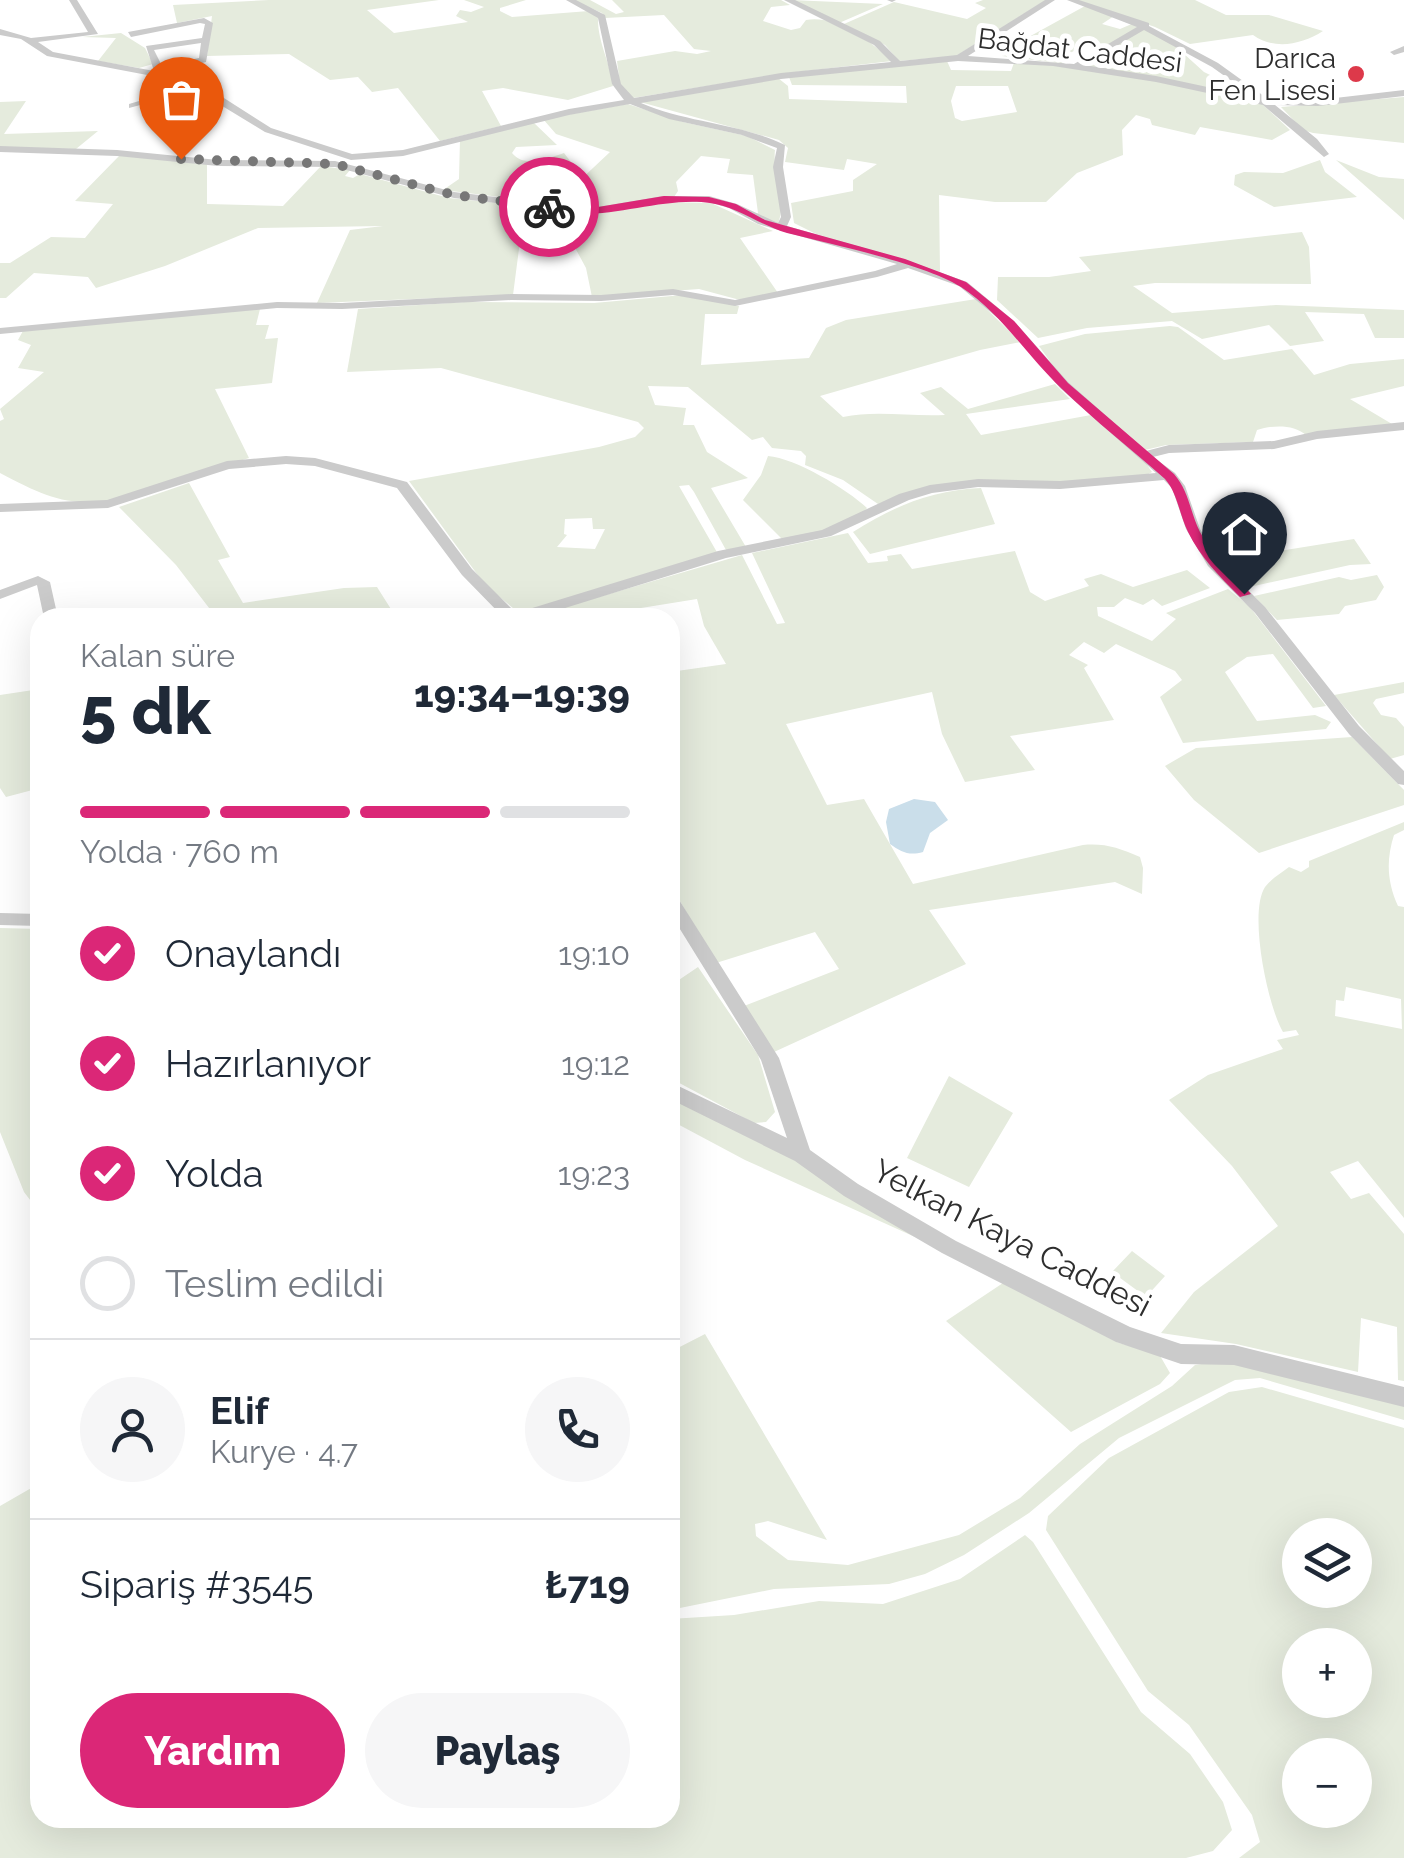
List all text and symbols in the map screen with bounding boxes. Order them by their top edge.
street label: Bağdat Caddesi [976,22,1184,79]
place label: Darıca Fen Lisesi [1209,42,1336,107]
pin [139,57,224,160]
marker: Darıca Fen Lisesi [1345,63,1367,85]
icon: bag [154,72,209,127]
courier [499,157,599,257]
icon: bike [522,180,577,235]
pin [1202,492,1287,595]
icon: home [1217,507,1272,562]
text: Kalan süre [80,637,235,674]
text: 19:34–19:39 [414,671,630,716]
text: 5 dk [80,673,211,749]
text: Yolda · 760 m [80,833,279,870]
icon: check [80,926,135,981]
text: Onaylandı [165,931,341,976]
text: 19:10 [558,935,630,972]
icon: check [80,1036,135,1091]
text: Hazırlanıyor [165,1041,371,1086]
text: 19:12 [561,1045,630,1082]
icon: check [80,1146,135,1201]
text: Yolda [165,1151,264,1196]
street label: Yelkan Kaya Caddesi [867,1151,1157,1324]
text: 19:23 [558,1155,630,1192]
text: Teslim edildi [165,1261,384,1306]
button: person [80,1377,185,1482]
button: phone [525,1377,630,1482]
text: Elif [210,1388,269,1433]
text: Kurye · 4.7 [210,1433,358,1470]
map controls [1282,1518,1372,1828]
button: layers [1282,1518,1372,1608]
text: Sipariş #3545 [80,1562,313,1607]
text: ₺719 [545,1562,630,1607]
button: + [1282,1628,1372,1718]
button: Yardım [80,1693,345,1808]
button: Paylaş [365,1693,630,1808]
button: − [1282,1738,1372,1828]

